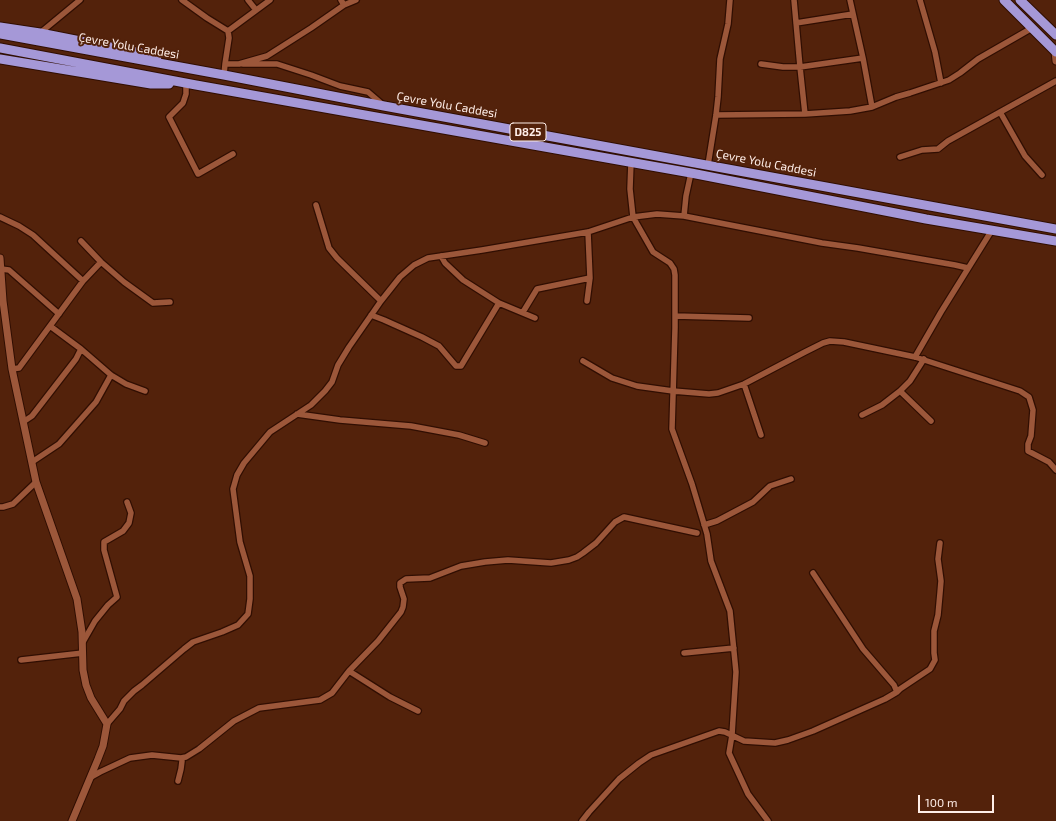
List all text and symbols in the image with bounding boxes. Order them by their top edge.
street label: Çevre Yolu Caddesi [78,30,180,62]
street label: Çevre Yolu Caddesi [396,89,498,121]
road number: D825 [510,123,546,141]
street label: Çevre Yolu Caddesi [715,146,817,180]
scale bar [920,787,996,813]
text: 100 m [925,795,957,809]

